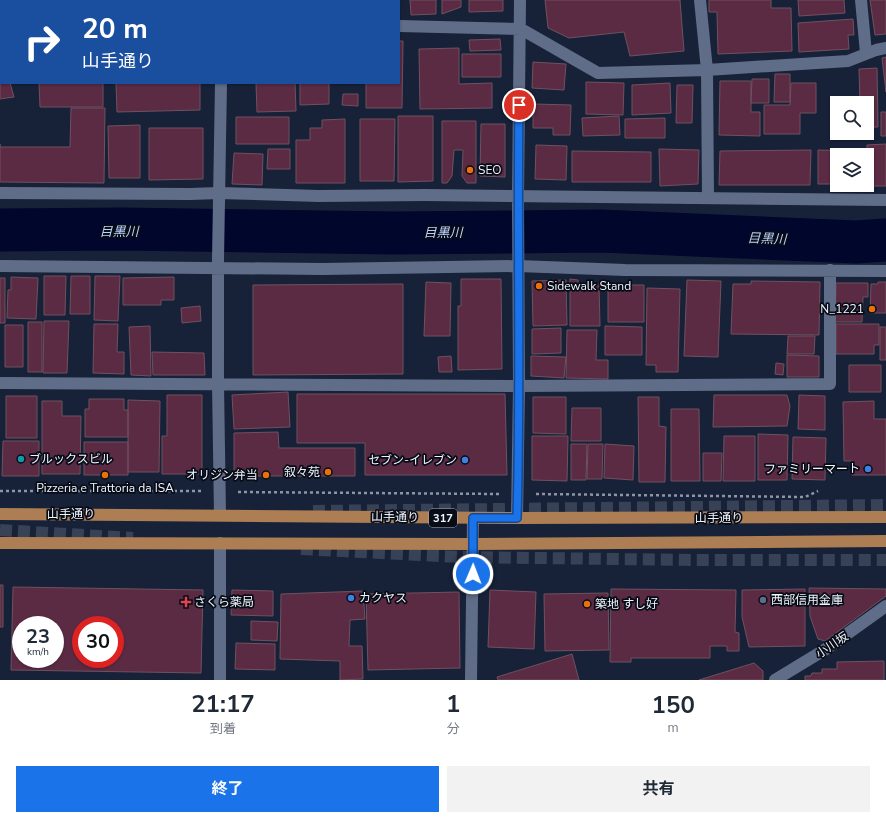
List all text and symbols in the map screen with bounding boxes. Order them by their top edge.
text: 20 m [82,10,148,48]
icon: right [16,16,68,68]
text: 山手通り [82,49,154,73]
pin [502,88,536,122]
icon: arrive [508,94,530,116]
map controls [830,96,874,192]
button: search [830,96,874,140]
button: layers [830,148,874,192]
place label: SEO [478,162,502,178]
marker: SEO [465,165,475,175]
water label: 目黒川 [99,223,140,241]
water label: 目黒川 [423,224,464,242]
water label: 目黒川 [747,229,789,249]
place label: Sidewalk Stand [547,278,631,294]
marker: Sidewalk Stand [534,281,544,291]
place label: N_1221 [820,301,864,317]
marker: N_1221 [867,304,877,314]
place label: ブルックスビル [29,451,113,467]
place label: セブン-イレブン [368,452,457,468]
marker: ブルックスビル [16,454,26,464]
marker: セブン-イレブン [460,455,470,465]
place label: ファミリーマート [764,461,860,477]
place label: 叙々苑 [284,464,320,480]
marker: ファミリーマート [863,464,873,474]
place label: オリジン弁当 [186,467,258,483]
marker: 叙々苑 [323,467,333,477]
marker: Pizzeria e Trattoria da ISA [100,470,110,480]
marker: オリジン弁当 [261,470,271,480]
place label: Pizzeria e Trattoria da ISA [36,480,174,496]
street label: 山手通り [47,506,95,522]
street label: 山手通り [371,509,419,525]
road number: 317 [429,509,457,527]
street label: 山手通り [695,510,743,526]
position arrow [452,553,494,595]
place label: カクヤス [359,590,407,606]
place label: 西部信用金庫 [771,592,843,608]
marker: カクヤス [346,593,356,603]
place label: さくら薬局 [194,594,254,610]
marker: 西部信用金庫 [758,595,768,605]
place label: 築地 すし好 [595,596,658,612]
marker: さくら薬局 [181,597,191,607]
marker: 築地 すし好 [582,599,592,609]
speed limit sign: 30 [72,616,124,668]
text: 23 [26,623,50,650]
street label: 小川坂 [813,628,851,662]
text: km/h [27,645,49,659]
text: 21:17 [191,688,255,720]
text: 1 [446,688,460,720]
text: 150 [652,689,695,721]
text: m [668,719,679,737]
text: 到着 [210,720,236,738]
text: 分 [447,720,460,738]
button: 終了 [16,766,439,812]
button: 共有 [447,766,870,812]

